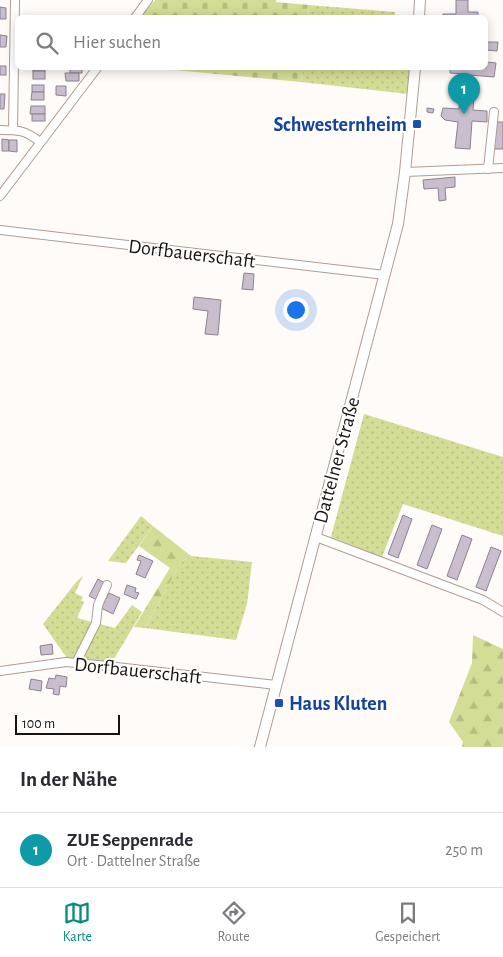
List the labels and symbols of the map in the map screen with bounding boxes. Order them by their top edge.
pin: 1 [448,73,480,114]
place label: Schwesternheim [273,115,407,135]
marker: Schwesternheim [411,118,423,130]
street label: Dorfbauerschaft [127,236,257,272]
your location [283,297,309,323]
street label: Dattelner Straße [311,395,363,526]
street label: Dorfbauerschaft [73,654,203,688]
place label: Haus Kluten [289,694,387,714]
marker: Haus Kluten [273,697,285,709]
scale bar [15,712,120,735]

